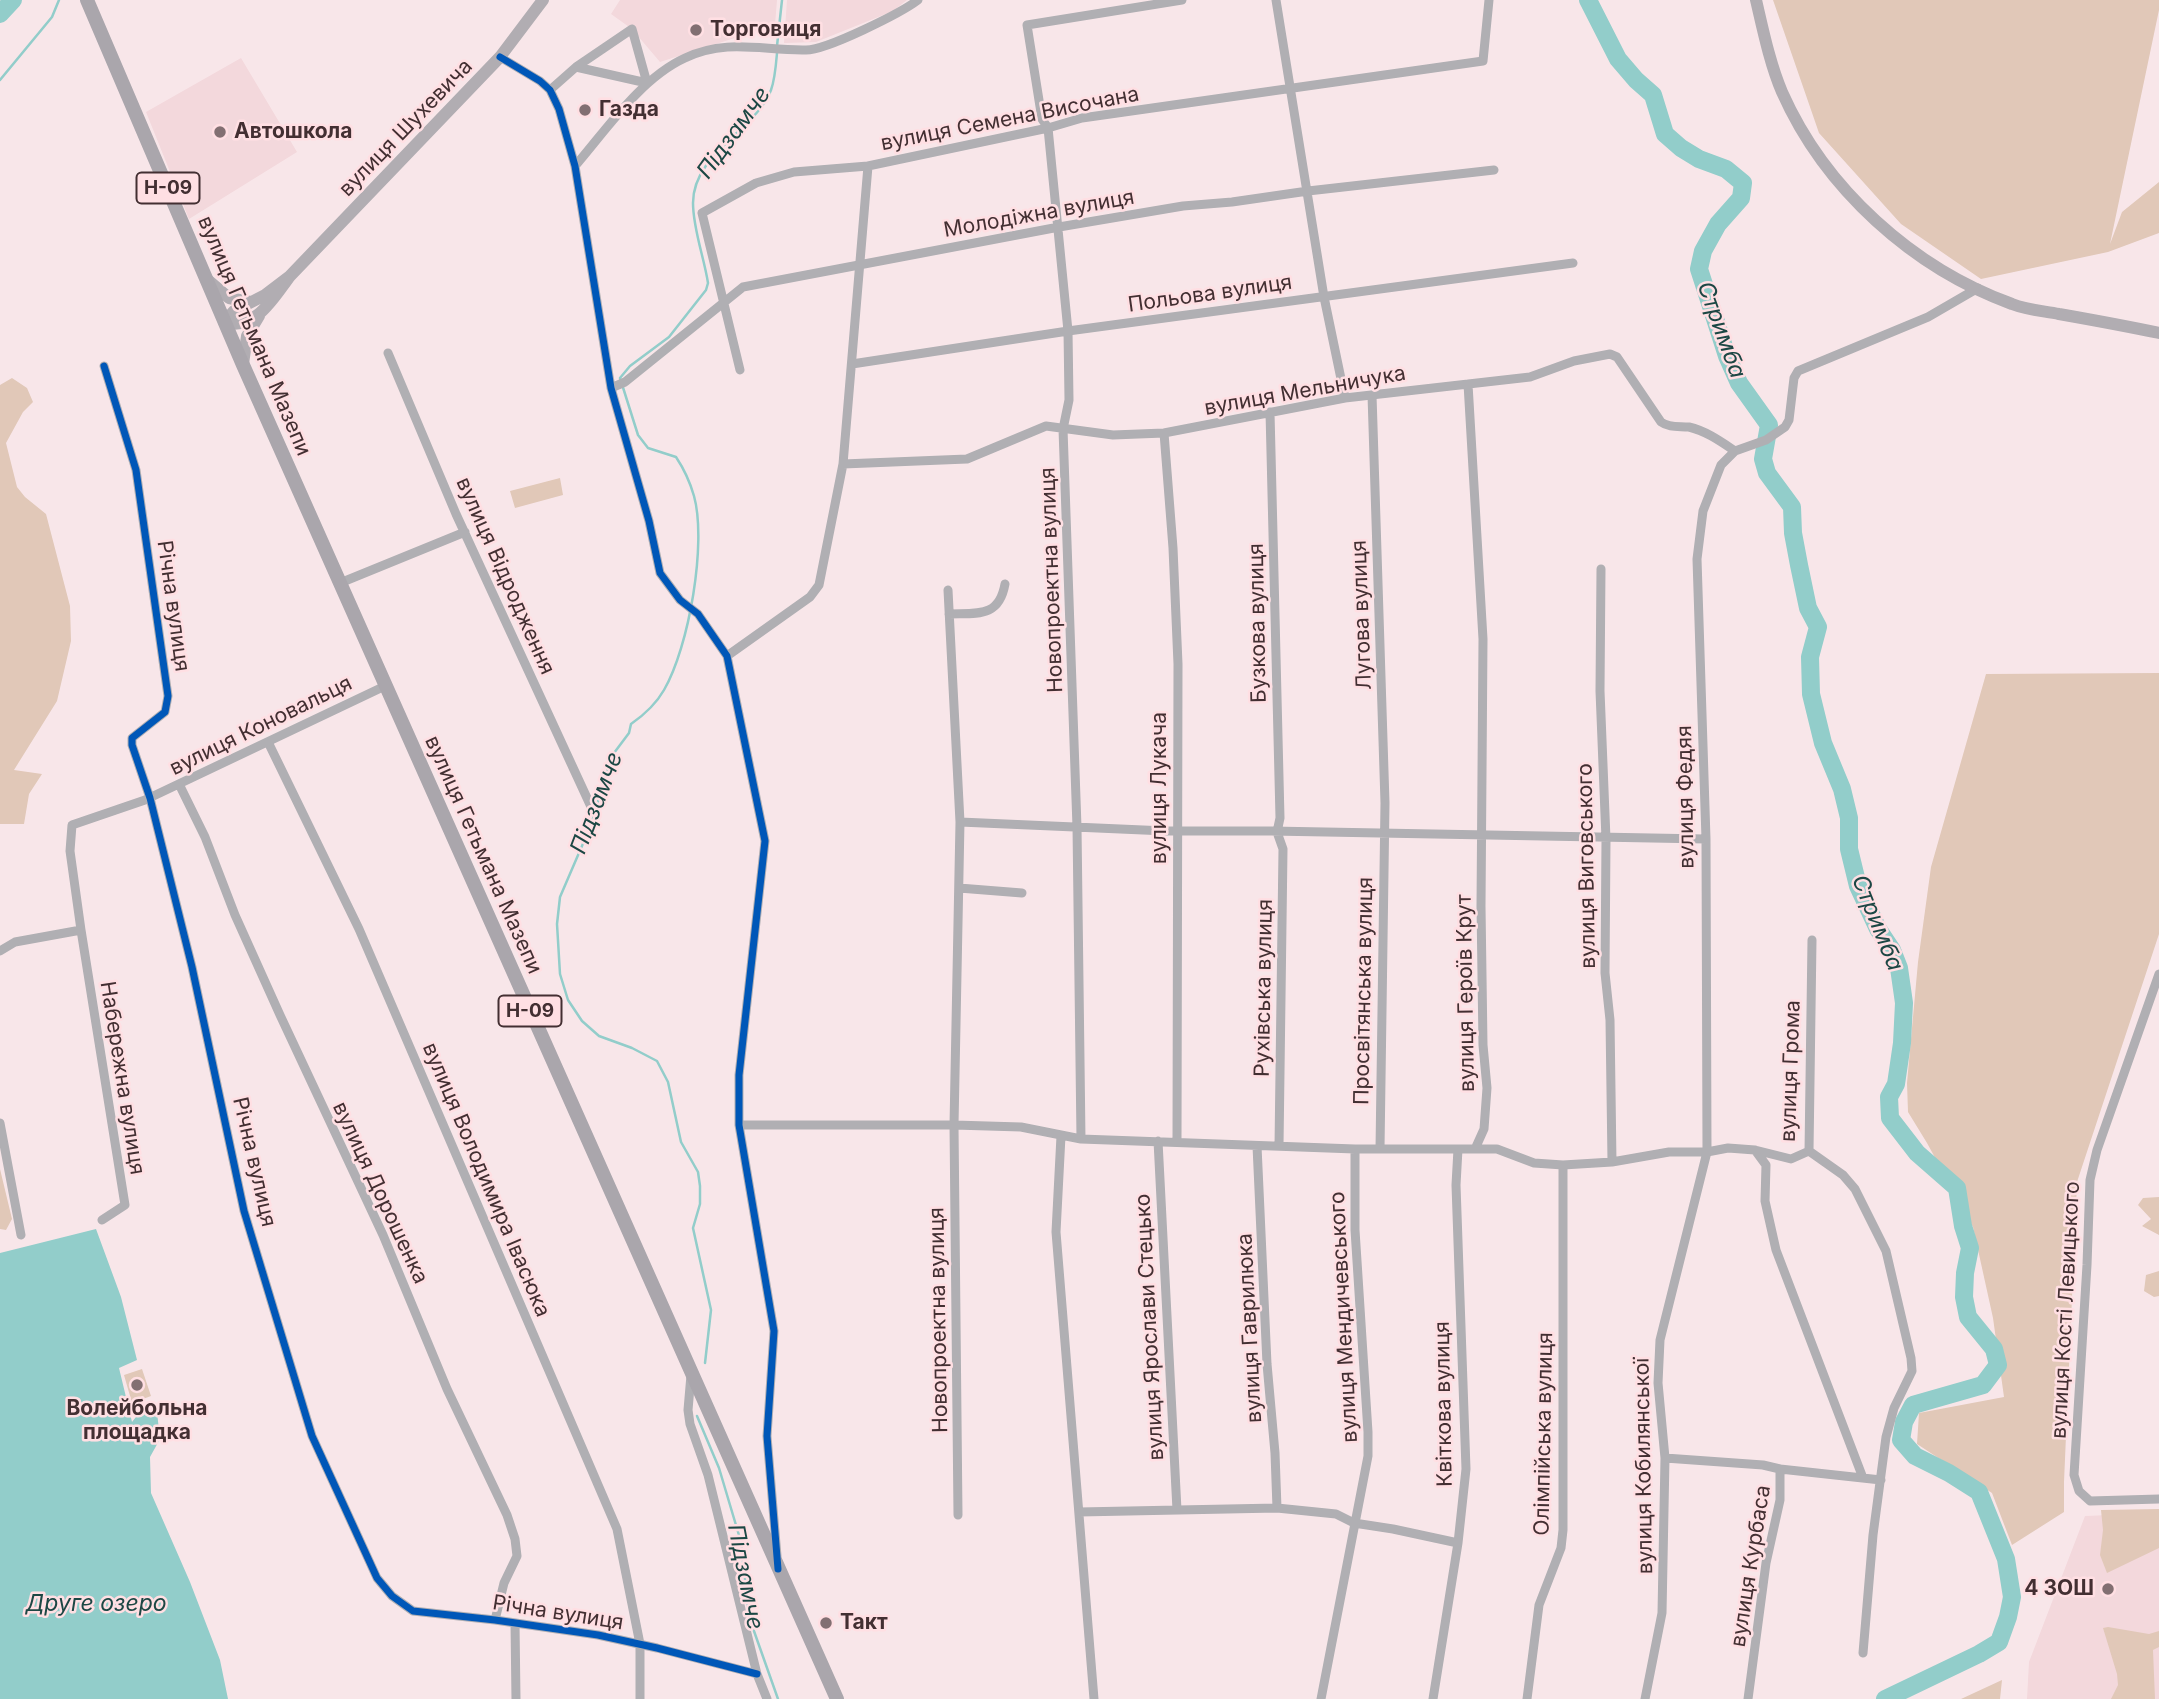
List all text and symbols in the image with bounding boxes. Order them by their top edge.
place label: Торговиця [710,17,821,43]
marker: Торговиця [688,22,704,38]
street label: вулиця Шухевича [334,54,478,202]
water label: Підзамче [691,82,777,184]
street label: вулиця Семена Височана [879,82,1141,156]
place label: Газда [599,97,659,123]
marker: Газда [577,102,593,118]
place label: Автошкола [234,119,352,145]
marker: Автошкола [212,124,228,140]
road number: Н-09 [136,172,200,204]
street label: Молодіжна вулиця [942,185,1136,243]
street label: вулиця Гетьмана Мазепи [192,212,316,460]
street label: Польова вулиця [1126,270,1294,318]
water label: Стримба [1691,278,1751,382]
street label: вулиця Мельничука [1202,361,1408,421]
street label: Новопроектна вулиця [1035,467,1069,693]
street label: вулиця Відродження [450,473,560,679]
street label: Річна вулиця [151,539,195,673]
street label: Лугова вулиця [1347,540,1377,690]
street label: Бузкова вулиця [1244,543,1272,703]
street label: вулиця Коновальця [166,671,356,781]
street label: вулиця Лукача [1147,712,1173,864]
street label: вулиця Федяя [1672,725,1700,869]
street label: вулиця Гетьмана Мазепи [419,732,547,978]
water label: Підзамче [565,748,629,858]
street label: вулиця Виговського [1573,763,1601,969]
water label: Стримба [1845,871,1909,975]
street label: Просвітянська вулиця [1349,877,1379,1105]
street label: вулиця Героїв Крут [1452,894,1480,1092]
street label: Рухівська вулиця [1250,899,1278,1077]
street label: Набережна вулиця [94,980,150,1176]
road number: Н-09 [498,995,562,1026]
street label: вулиця Грома [1776,1000,1806,1142]
street label: вулиця Володимира Івасюка [417,1039,555,1321]
street label: Річна вулиця [227,1095,281,1229]
street label: вулиця Дорошенка [327,1098,433,1288]
street label: вулиця Кості Левицького [2047,1181,2085,1439]
street label: вулиця Мендичевського [1325,1191,1363,1443]
street label: вулиця Ярослави Стецько [1130,1193,1170,1461]
street label: Новопроектна вулиця [924,1207,954,1433]
street label: вулиця Гаврилюка [1232,1233,1268,1423]
street label: Квіткова вулиця [1430,1321,1458,1487]
street label: Олімпійська вулиця [1530,1332,1558,1536]
street label: вулиця Кобилянської [1630,1358,1658,1574]
marker: Волейбольна площадка [129,1377,145,1393]
place label: Волейбольна площадка [66,1396,208,1446]
street label: вулиця Курбаса [1726,1483,1776,1649]
water label: Підзамче [721,1522,769,1632]
place label: 4 ЗОШ [2024,1576,2094,1602]
marker: 4 ЗОШ [2100,1581,2116,1597]
water label: Друге озеро [25,1590,167,1618]
street label: Річна вулиця [491,1590,625,1636]
place label: Такт [840,1610,888,1636]
marker: Такт [818,1615,834,1631]

